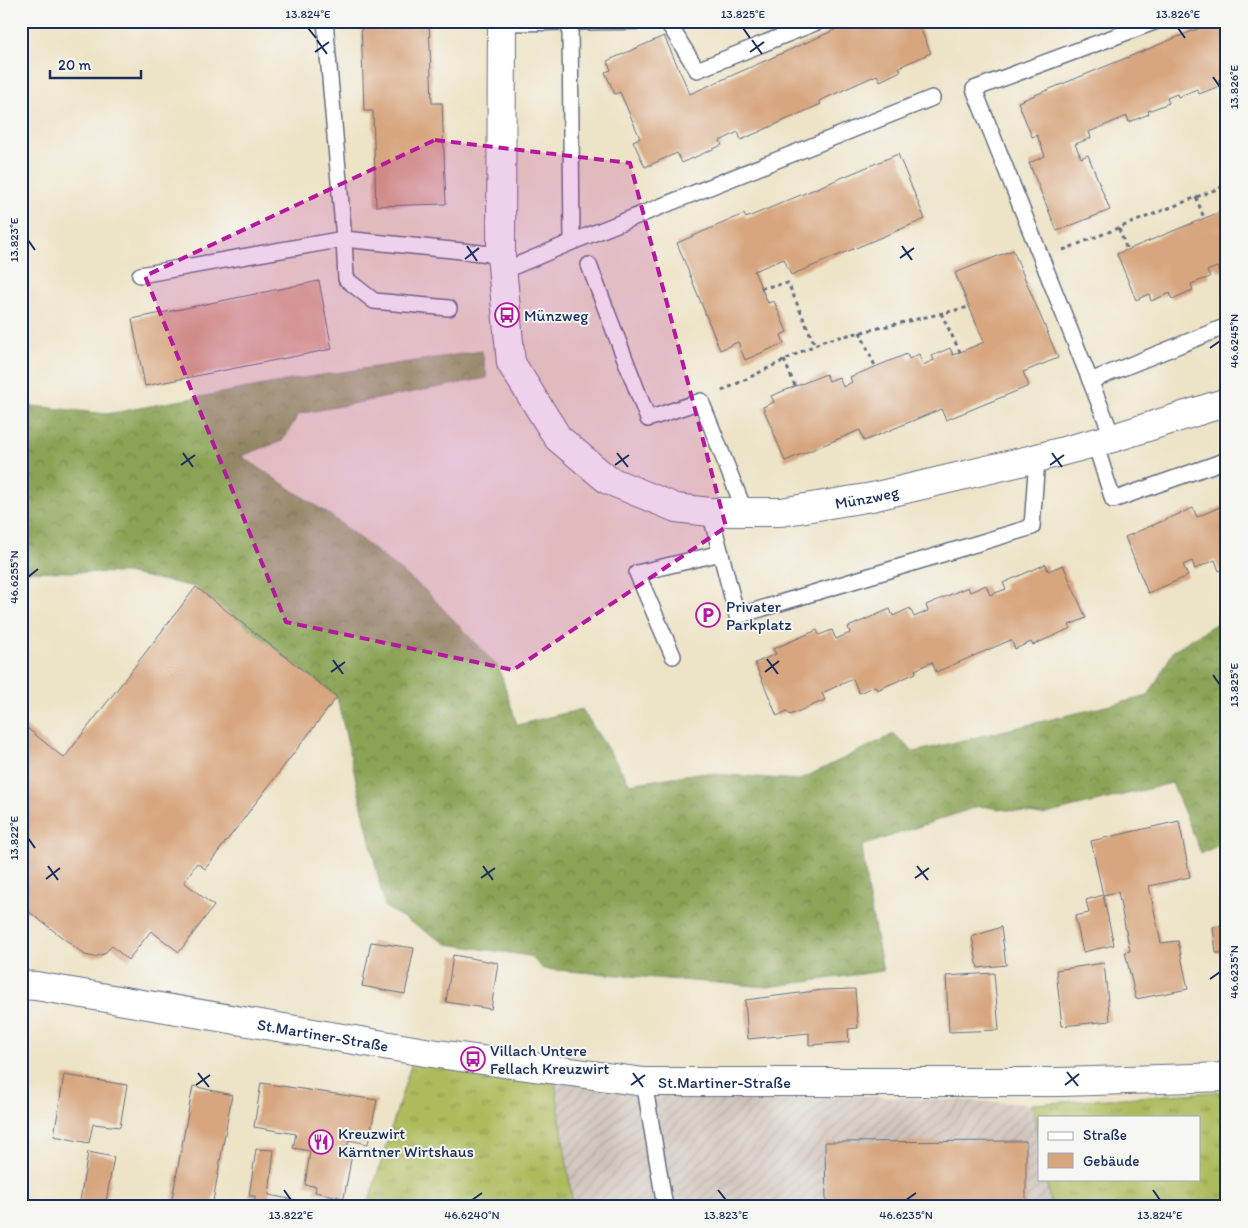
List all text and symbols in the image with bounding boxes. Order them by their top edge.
text: 13.824°E [285,7,331,21]
text: 13.825°E [721,7,766,21]
text: 13.826°E [1156,7,1201,21]
scale bar [50,48,141,80]
text: 20 m [58,56,92,74]
text: 13.826°E [1227,64,1241,109]
text: 13.823°E [7,217,21,262]
bus stop icon: Münzweg [494,302,520,328]
place label: Münzweg [524,306,589,325]
text: 46.6245°N [1227,314,1241,368]
street label: Münzweg [833,482,901,513]
text: 46.6255°N [7,550,21,604]
place label: Privater Parkplatz [726,597,792,634]
parking icon: Privater Parkplatz [695,602,721,628]
text: 13.825°E [1227,662,1241,707]
text: 13.822°E [7,815,21,860]
text: 46.6235°N [1227,945,1241,999]
street label: St.Martiner-Straße [256,1015,390,1056]
place label: Villach Untere Fellach Kreuzwirt [490,1041,609,1078]
bus stop icon: Villach Untere Fellach Kreuzwirt [460,1046,486,1072]
street label: St.Martiner-Straße [658,1073,791,1092]
legend [1038,1116,1200,1180]
place label: Kreuzwirt Kärntner Wirtshaus [338,1124,474,1161]
text: Straße [1083,1126,1127,1144]
restaurant icon: Kreuzwirt Kärntner Wirtshaus [308,1129,334,1155]
text: Gebäude [1083,1152,1140,1170]
text: 13.822°E [269,1208,314,1222]
text: 46.6240°N [444,1208,500,1222]
text: 13.823°E [704,1208,749,1222]
text: 46.6235°N [879,1208,933,1222]
text: 13.824°E [1137,1208,1183,1222]

